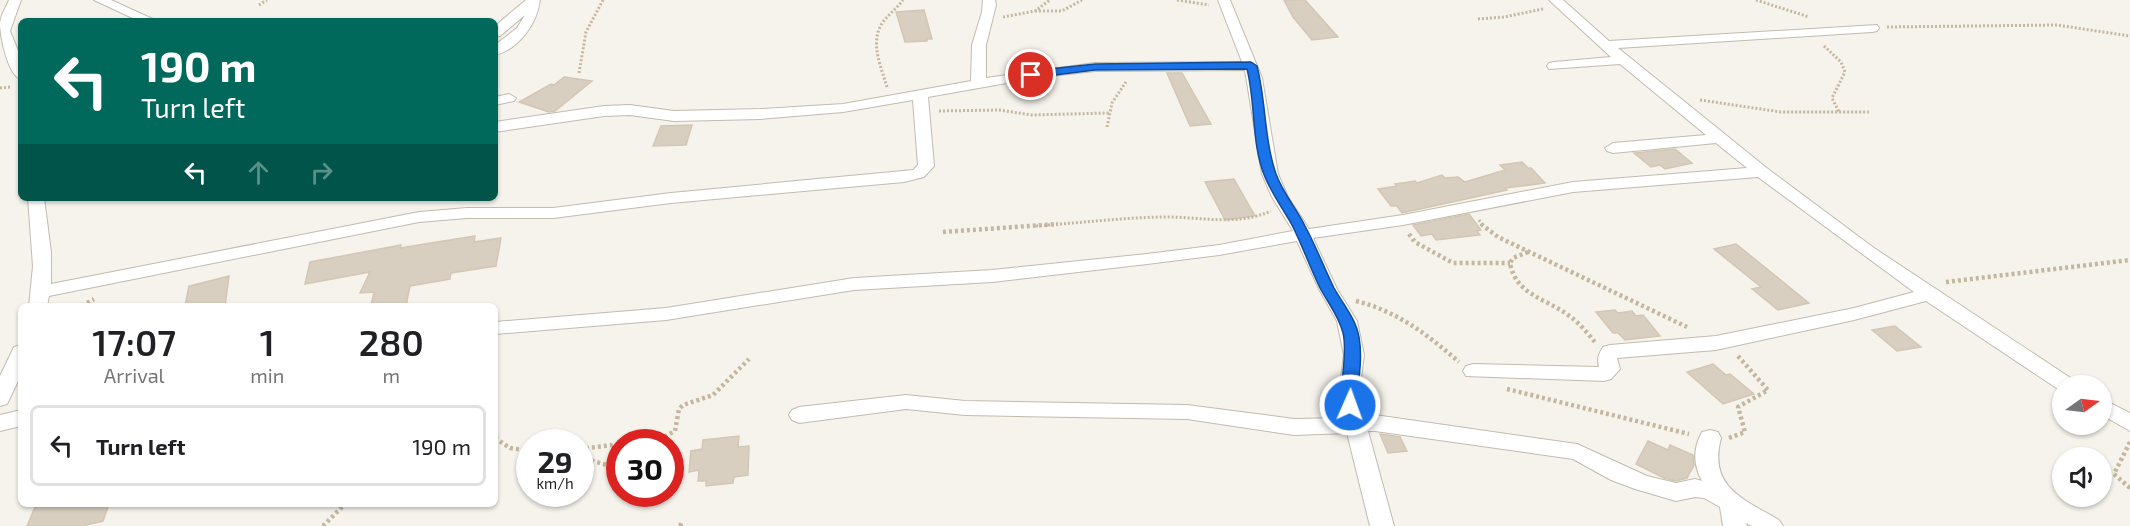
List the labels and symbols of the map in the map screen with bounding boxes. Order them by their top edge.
pin [1005,49,1056,100]
position arrow [1318,373,1382,437]
north arrow [2052,375,2112,435]
speed limit sign: 30 [606,429,684,507]

